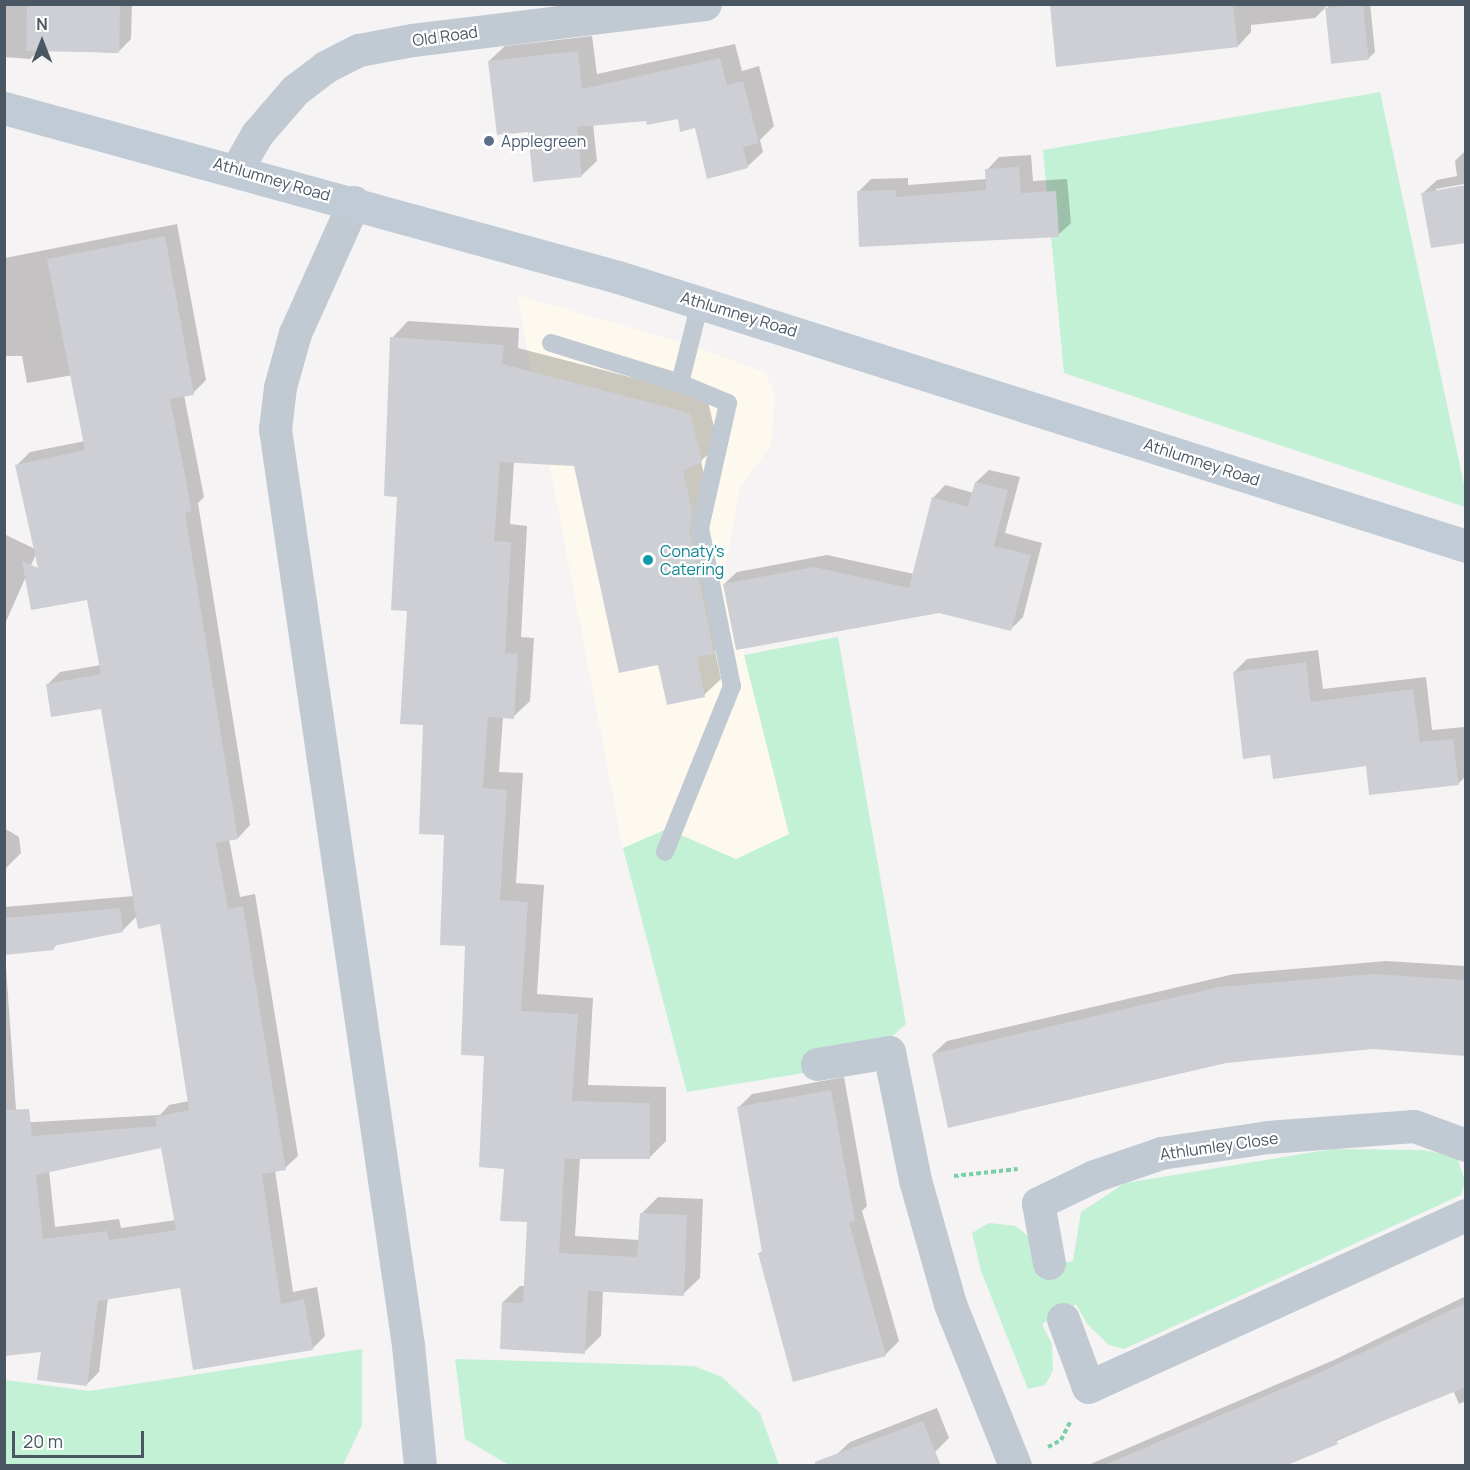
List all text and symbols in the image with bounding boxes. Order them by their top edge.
north arrow [12,12,72,72]
text: N [36,13,48,35]
street label: Old Road [411,22,479,50]
place label: Applegreen [501,131,586,151]
marker: Applegreen [482,134,496,148]
street label: Athlumney Road [211,153,333,205]
street label: Athlumney Road [678,287,800,341]
street label: Athlumney Road [1142,434,1262,490]
place label: Conaty's Catering [660,541,724,579]
marker: Conaty's Catering [641,553,655,567]
street label: Athlumley Close [1159,1128,1279,1164]
scale bar [15,1419,147,1457]
text: 20 m [23,1429,63,1453]

